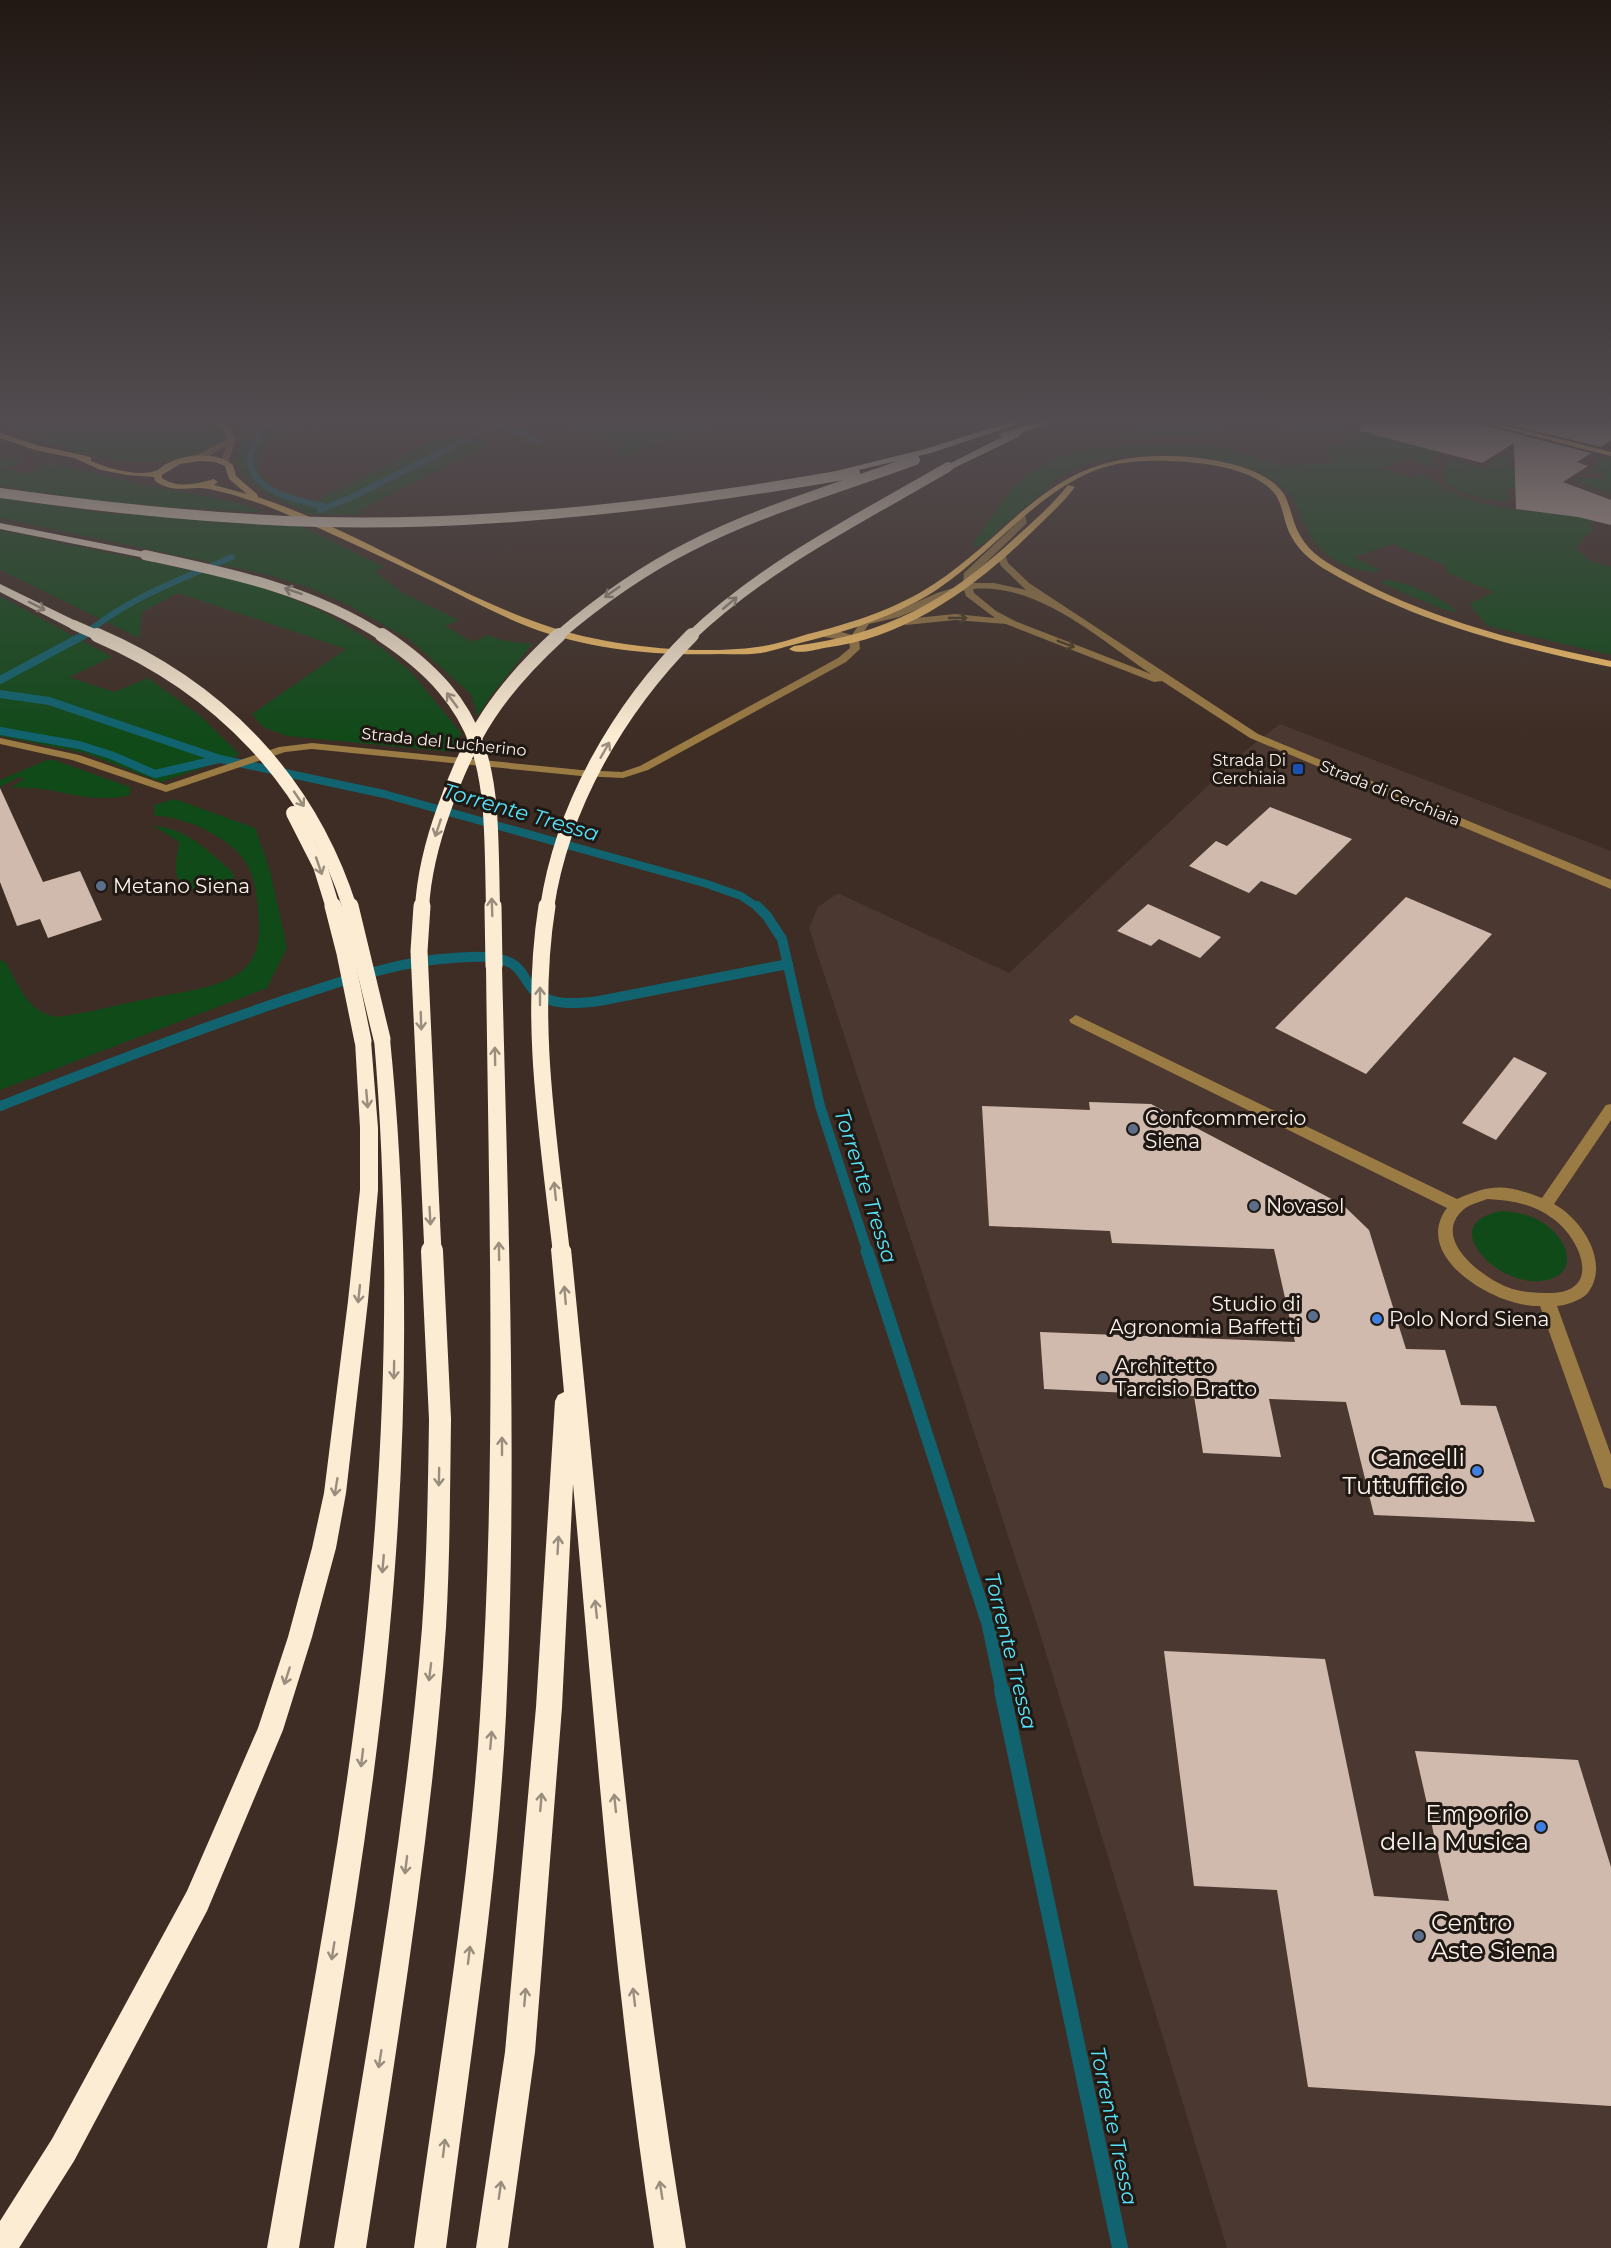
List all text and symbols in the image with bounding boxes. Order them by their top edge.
one-way arrow [284,585,303,596]
one-way arrow [605,586,621,598]
one-way arrow [722,596,738,609]
one-way arrow [28,600,45,612]
one-way arrow [948,612,968,623]
one-way arrow [1056,639,1074,650]
one-way arrow [446,693,458,709]
street label: Strada del Lucherino [361,724,527,760]
one-way arrow [599,742,611,759]
place label: Strada Di Cerchiaia [1212,751,1286,788]
street label: Strada di Cerchiaia [1317,756,1463,830]
marker: Strada Di Cerchiaia [1291,762,1305,776]
water label: Torrente Tressa [440,778,602,846]
one-way arrow [293,791,305,807]
one-way arrow [431,818,442,837]
one-way arrow [314,856,325,875]
place label: Metano Siena [113,874,250,898]
marker: Metano Siena [94,879,108,893]
one-way arrow [486,898,497,918]
one-way arrow [534,987,546,1007]
one-way arrow [416,1011,427,1031]
one-way arrow [489,1046,501,1066]
one-way arrow [362,1089,373,1109]
water label: Torrente Tressa [829,1106,903,1266]
place label: Confcommercio Siena [1145,1106,1306,1153]
marker: Confcommercio Siena [1126,1122,1140,1136]
one-way arrow [549,1181,560,1201]
place label: Novasol [1266,1194,1344,1218]
marker: Novasol [1247,1199,1261,1213]
one-way arrow [425,1206,436,1226]
one-way arrow [493,1241,504,1261]
one-way arrow [353,1283,364,1303]
one-way arrow [559,1286,570,1306]
place label: Studio di Agronomia Baffetti [1109,1292,1301,1339]
place label: Polo Nord Siena [1389,1307,1549,1331]
marker: Studio di Agronomia Baffetti [1306,1309,1320,1323]
marker: Polo Nord Siena [1370,1312,1384,1326]
place label: Architetto Tarcisio Bratto [1115,1354,1257,1401]
one-way arrow [388,1359,400,1379]
marker: Architetto Tarcisio Bratto [1096,1371,1110,1385]
one-way arrow [496,1436,508,1456]
place label: Cancelli Tuttufficio [1343,1443,1465,1500]
marker: Cancelli Tuttufficio [1470,1464,1484,1478]
one-way arrow [433,1467,445,1487]
one-way arrow [330,1477,341,1497]
one-way arrow [553,1535,564,1555]
one-way arrow [377,1554,388,1574]
water label: Torrente Tressa [979,1570,1043,1732]
one-way arrow [590,1599,601,1619]
one-way arrow [424,1661,435,1681]
one-way arrow [281,1666,292,1685]
one-way arrow [486,1731,497,1751]
one-way arrow [357,1748,368,1767]
one-way arrow [536,1793,547,1813]
one-way arrow [609,1794,620,1813]
place label: Emporio della Musica [1380,1799,1529,1856]
marker: Emporio della Musica [1534,1820,1548,1834]
one-way arrow [400,1855,411,1875]
place label: Centro Aste Siena [1431,1908,1556,1965]
marker: Centro Aste Siena [1412,1929,1426,1943]
one-way arrow [327,1940,338,1960]
one-way arrow [463,1946,474,1965]
one-way arrow [519,1987,530,2007]
one-way arrow [629,1988,640,2007]
water label: Torrente Tressa [1085,2045,1143,2207]
one-way arrow [374,2048,385,2068]
one-way arrow [438,2139,449,2159]
one-way arrow [495,2181,506,2200]
one-way arrow [655,2181,666,2201]

